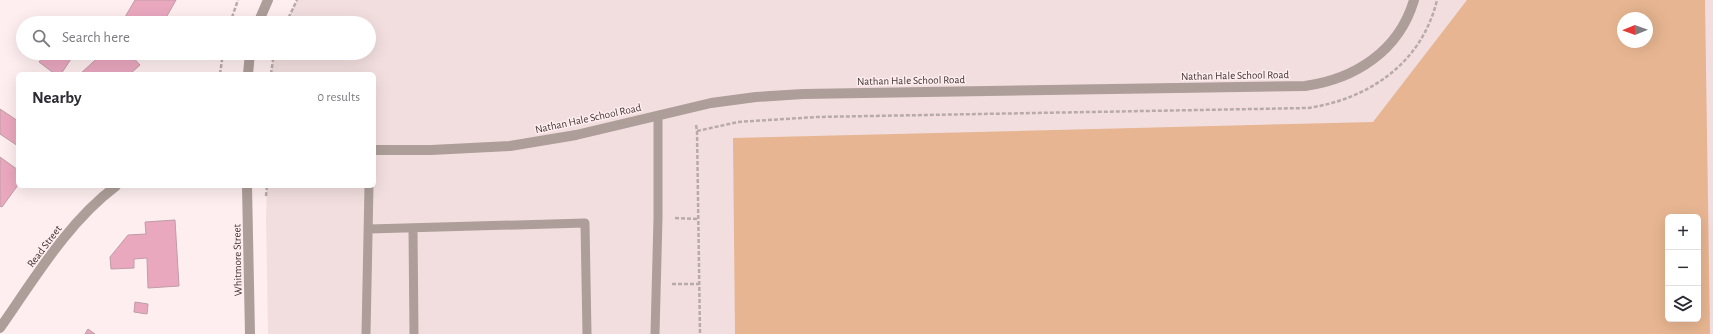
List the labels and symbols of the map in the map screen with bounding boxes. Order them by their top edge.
north arrow [1617,12,1653,48]
street label: Nathan Hale School Road [1181,69,1289,82]
street label: Nathan Hale School Road [857,74,965,87]
street label: Nathan Hale School Road [534,102,642,135]
street label: Read Street [25,223,64,269]
street label: Whitmore Street [231,223,244,296]

